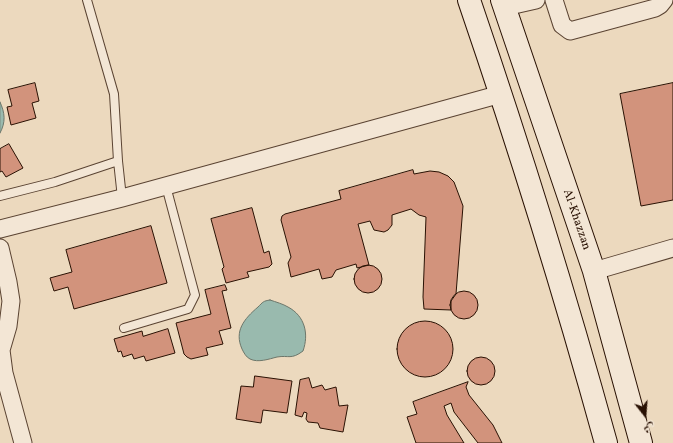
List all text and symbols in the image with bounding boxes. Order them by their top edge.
street label: Al-Khazzan [559,188,593,252]
north arrow [625,395,665,435]
text: ش [641,418,656,436]

